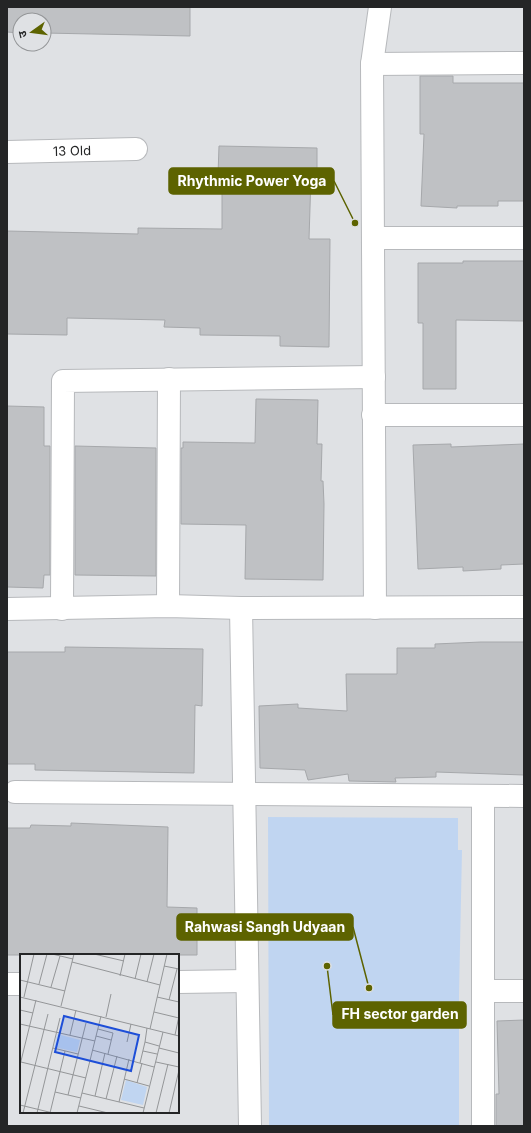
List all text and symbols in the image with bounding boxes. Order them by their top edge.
north arrow [12,12,52,52]
text: उ [15,29,30,39]
street label: 13 Old [53,142,91,159]
callout: Rhythmic Power Yoga [169,168,334,194]
text: Rhythmic Power Yoga [177,172,327,189]
callout: Rahwasi Sangh Udyaan [177,914,353,940]
text: Rahwasi Sangh Udyaan [185,918,345,935]
inset map [20,954,179,1113]
callout: FH sector garden [333,1002,466,1028]
text: FH sector garden [341,1005,459,1022]

